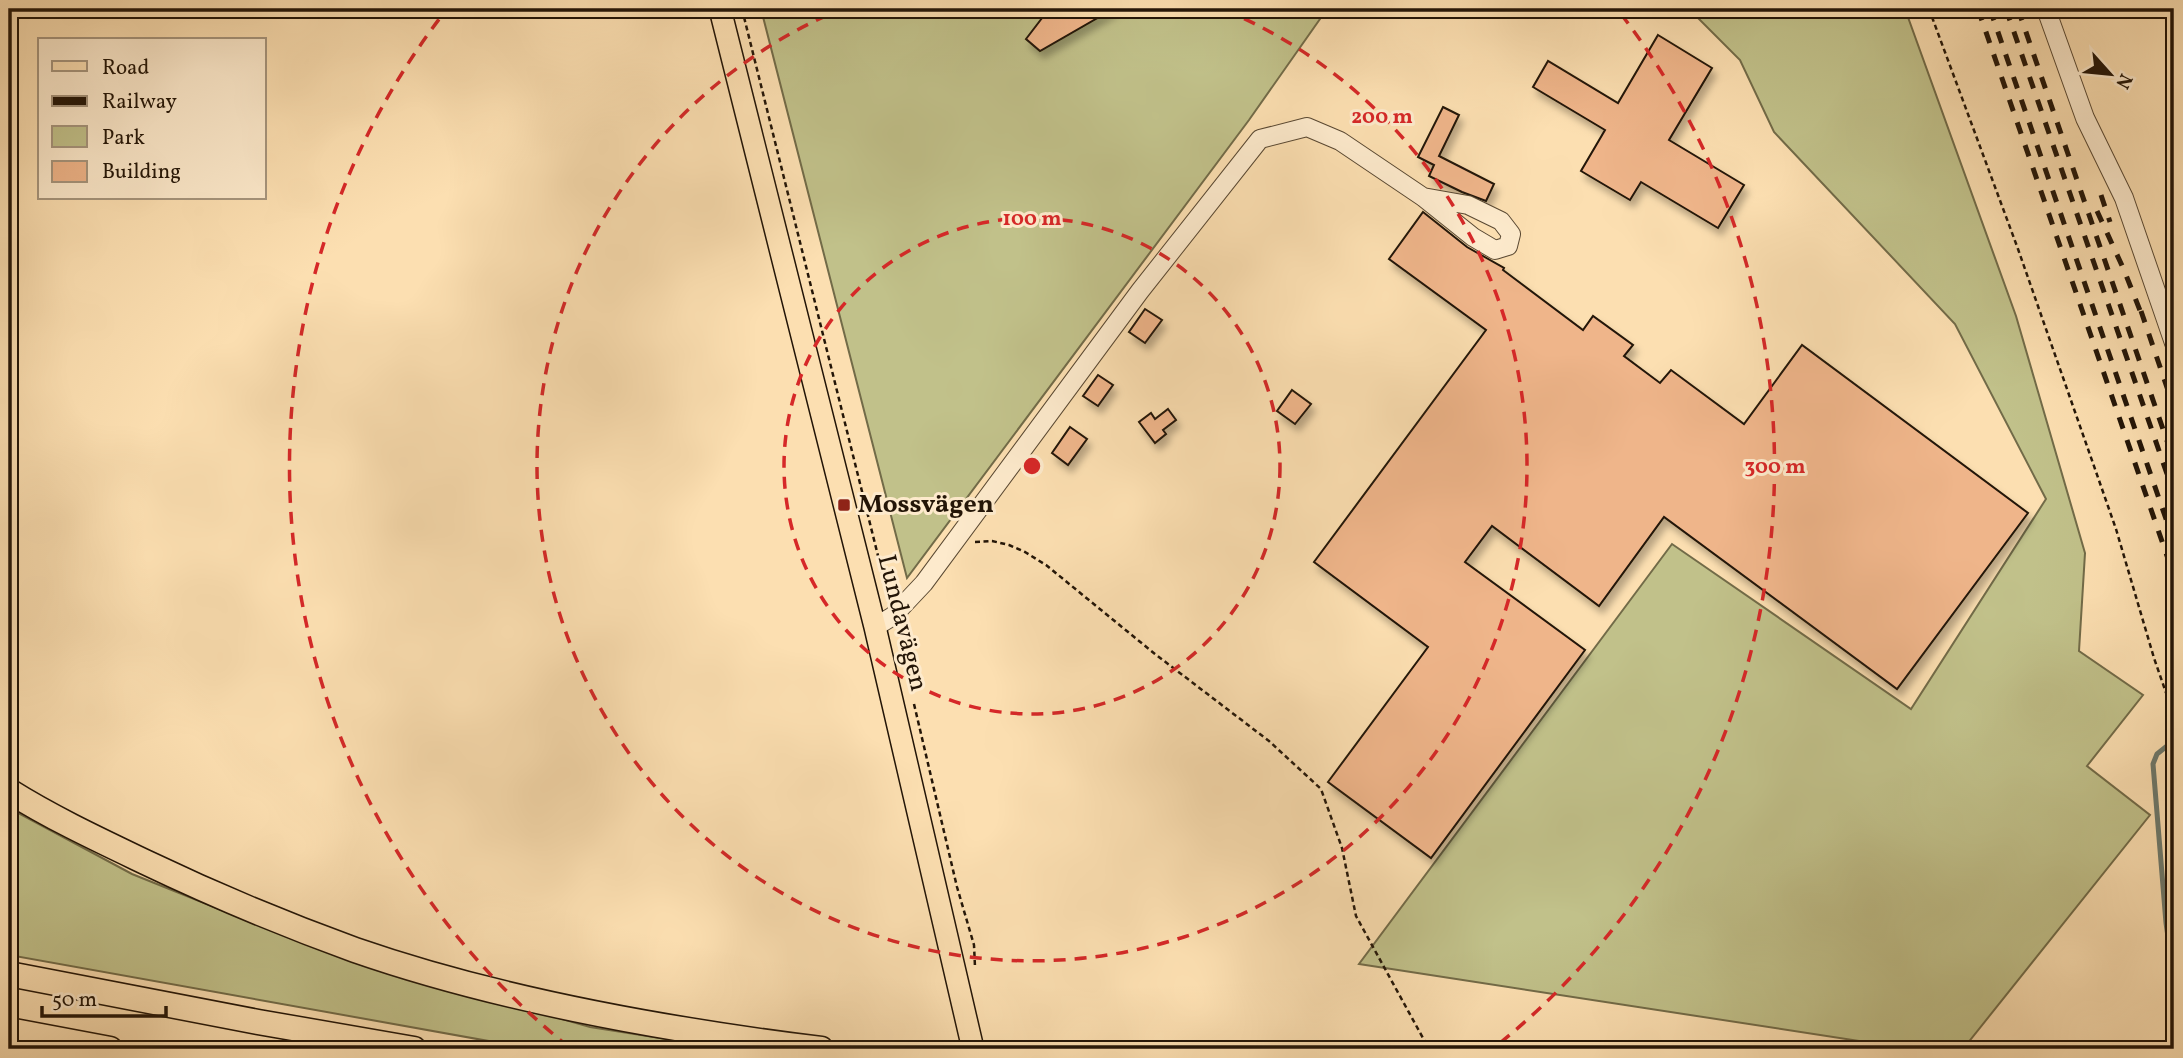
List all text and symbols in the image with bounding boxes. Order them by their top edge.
legend [38,38,266,200]
north arrow [2074,38,2144,108]
text: Road [102,54,149,83]
text: N [2109,69,2138,93]
text: Railway [102,88,178,117]
text: 200 m [1351,103,1413,132]
text: Park [102,124,145,153]
text: Building [102,158,181,187]
text: 100 m [1002,205,1062,234]
text: 300 m [1745,453,1805,482]
centre of rings [1020,454,1044,478]
place label: Mossvägen [858,487,994,523]
marker: Mossvägen [836,497,852,513]
street label: Lundavägen [868,551,936,695]
scale bar [42,974,166,1018]
text: 50 m [52,986,97,1015]

